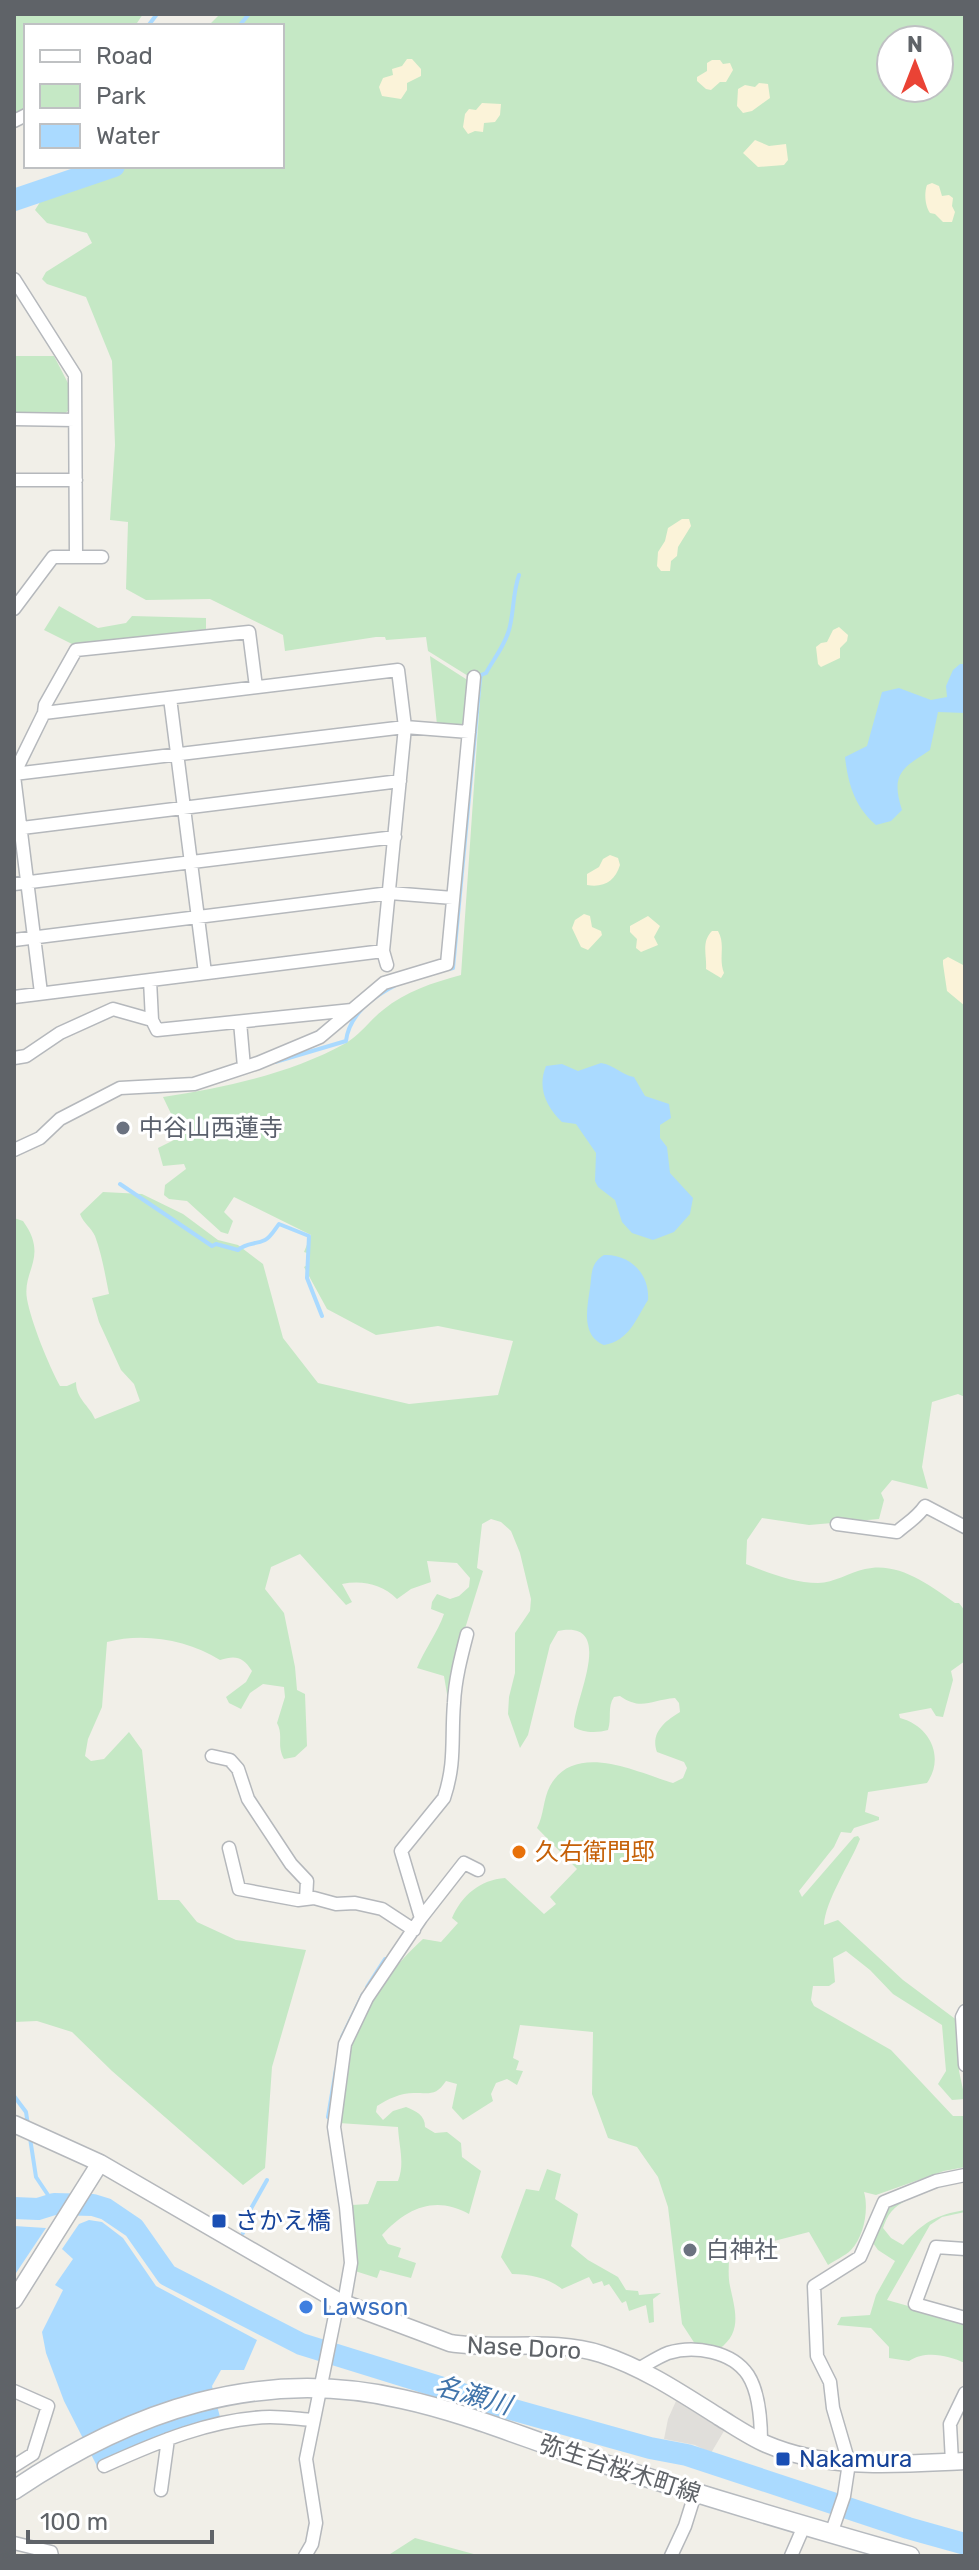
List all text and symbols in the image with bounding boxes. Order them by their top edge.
legend [24,24,284,168]
north arrow [875,24,955,104]
text: N [907,31,923,58]
text: Road [96,42,153,70]
text: Park [96,82,147,110]
text: Water [96,122,160,150]
place label: 中谷山西蓮寺 [139,1114,283,1142]
marker: 中谷山西蓮寺 [114,1119,132,1137]
place label: 久右衛門邸 [535,1838,655,1866]
marker: 久右衛門邸 [510,1843,528,1861]
place label: さかえ橋 [235,2207,331,2235]
marker: さかえ橋 [210,2212,228,2230]
place label: 白神社 [706,2236,778,2264]
marker: 白神社 [681,2241,699,2259]
place label: Lawson [322,2293,408,2321]
marker: Lawson [297,2298,315,2316]
street label: Nase Doro [466,2331,582,2365]
water label: 名瀬川 [431,2370,518,2422]
street label: 弥生台桜木町線 [536,2430,704,2508]
place label: Nakamura [799,2445,912,2473]
marker: Nakamura [774,2450,792,2468]
scale bar [28,2494,212,2544]
text: 100 m [40,2508,108,2536]

